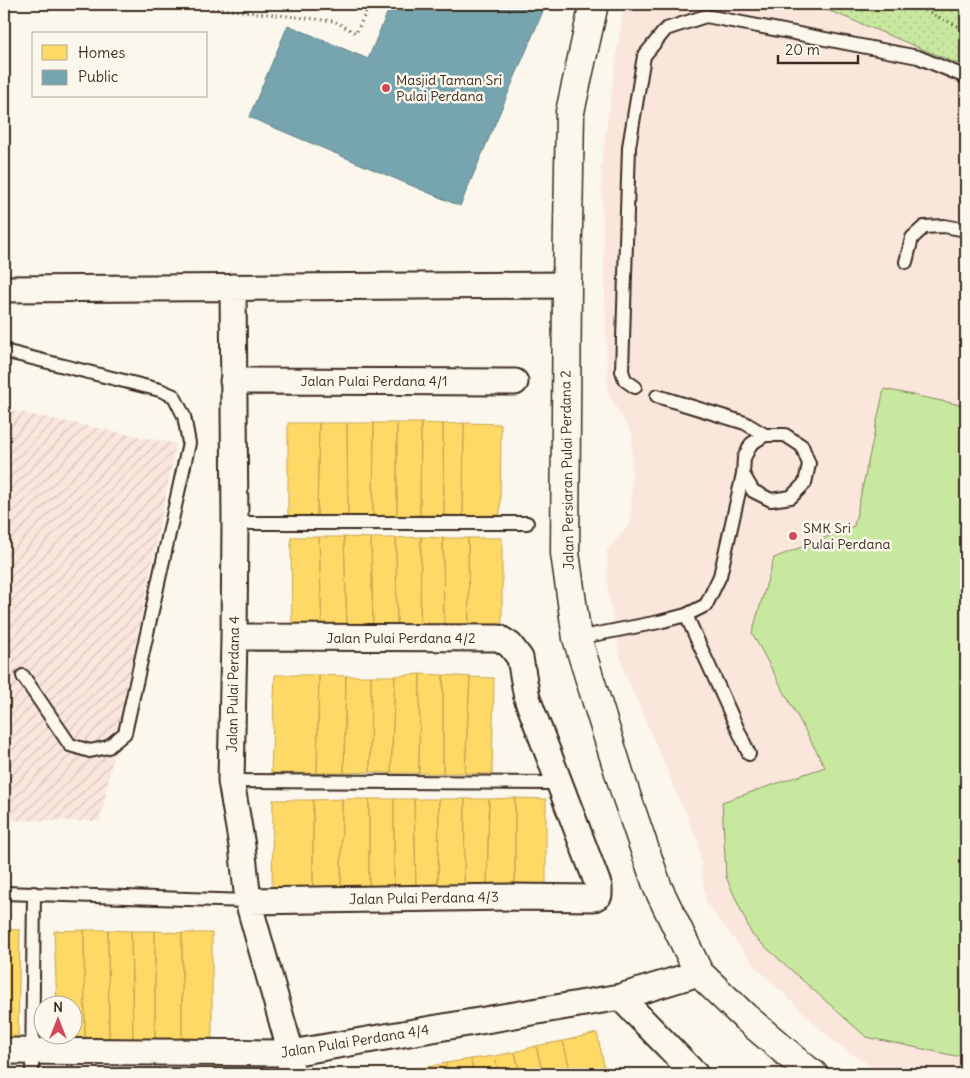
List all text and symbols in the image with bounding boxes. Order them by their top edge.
legend [32,32,208,98]
scale bar [778,32,858,64]
text: 20 m [785,40,820,59]
text: Homes [78,43,125,62]
text: Public [78,67,119,86]
place label: Masjid Taman Sri Pulai Perdana [396,71,502,105]
marker: Masjid Taman Sri Pulai Perdana [380,82,392,94]
street label: Jalan Persiaran Pulai Perdana 2 [556,370,578,570]
street label: Jalan Pulai Perdana 4/1 [300,372,448,390]
place label: SMK Sri Pulai Perdana [803,519,891,553]
marker: SMK Sri Pulai Perdana [787,530,799,542]
street label: Jalan Pulai Perdana 4 [223,616,243,752]
street label: Jalan Pulai Perdana 4/2 [326,629,476,647]
street label: Jalan Pulai Perdana 4/3 [349,888,499,908]
north arrow [32,996,82,1046]
text: N [53,998,63,1016]
street label: Jalan Pulai Perdana 4/4 [280,1020,430,1062]

